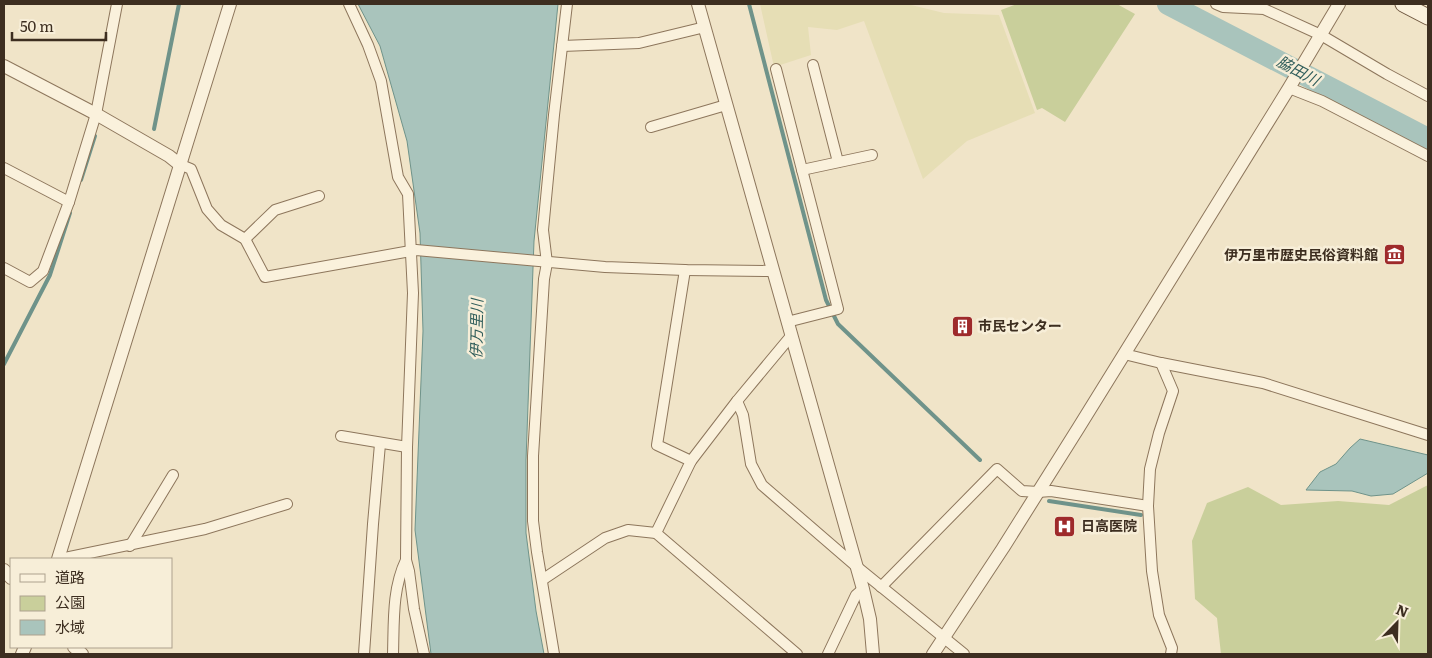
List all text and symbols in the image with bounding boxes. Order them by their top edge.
scale bar [12,10,106,42]
text: 50 m [20,14,54,37]
water label: 脇田川 [1273,49,1326,91]
museum icon: 伊万里市歴史民俗資料館 [1382,243,1406,267]
place label: 伊万里市歴史民俗資料館 [1224,244,1378,264]
water label: 伊万里川 [463,297,488,359]
building icon: 市民センター [950,314,974,338]
place label: 市民センター [978,315,1062,335]
hospital icon: 日高医院 [1053,514,1077,538]
place label: 日高医院 [1081,515,1137,535]
legend [10,558,172,648]
text: 道路 [55,565,85,588]
text: 公園 [55,590,85,613]
north arrow [1372,598,1422,648]
text: N [1393,599,1412,622]
text: 水域 [55,615,85,638]

